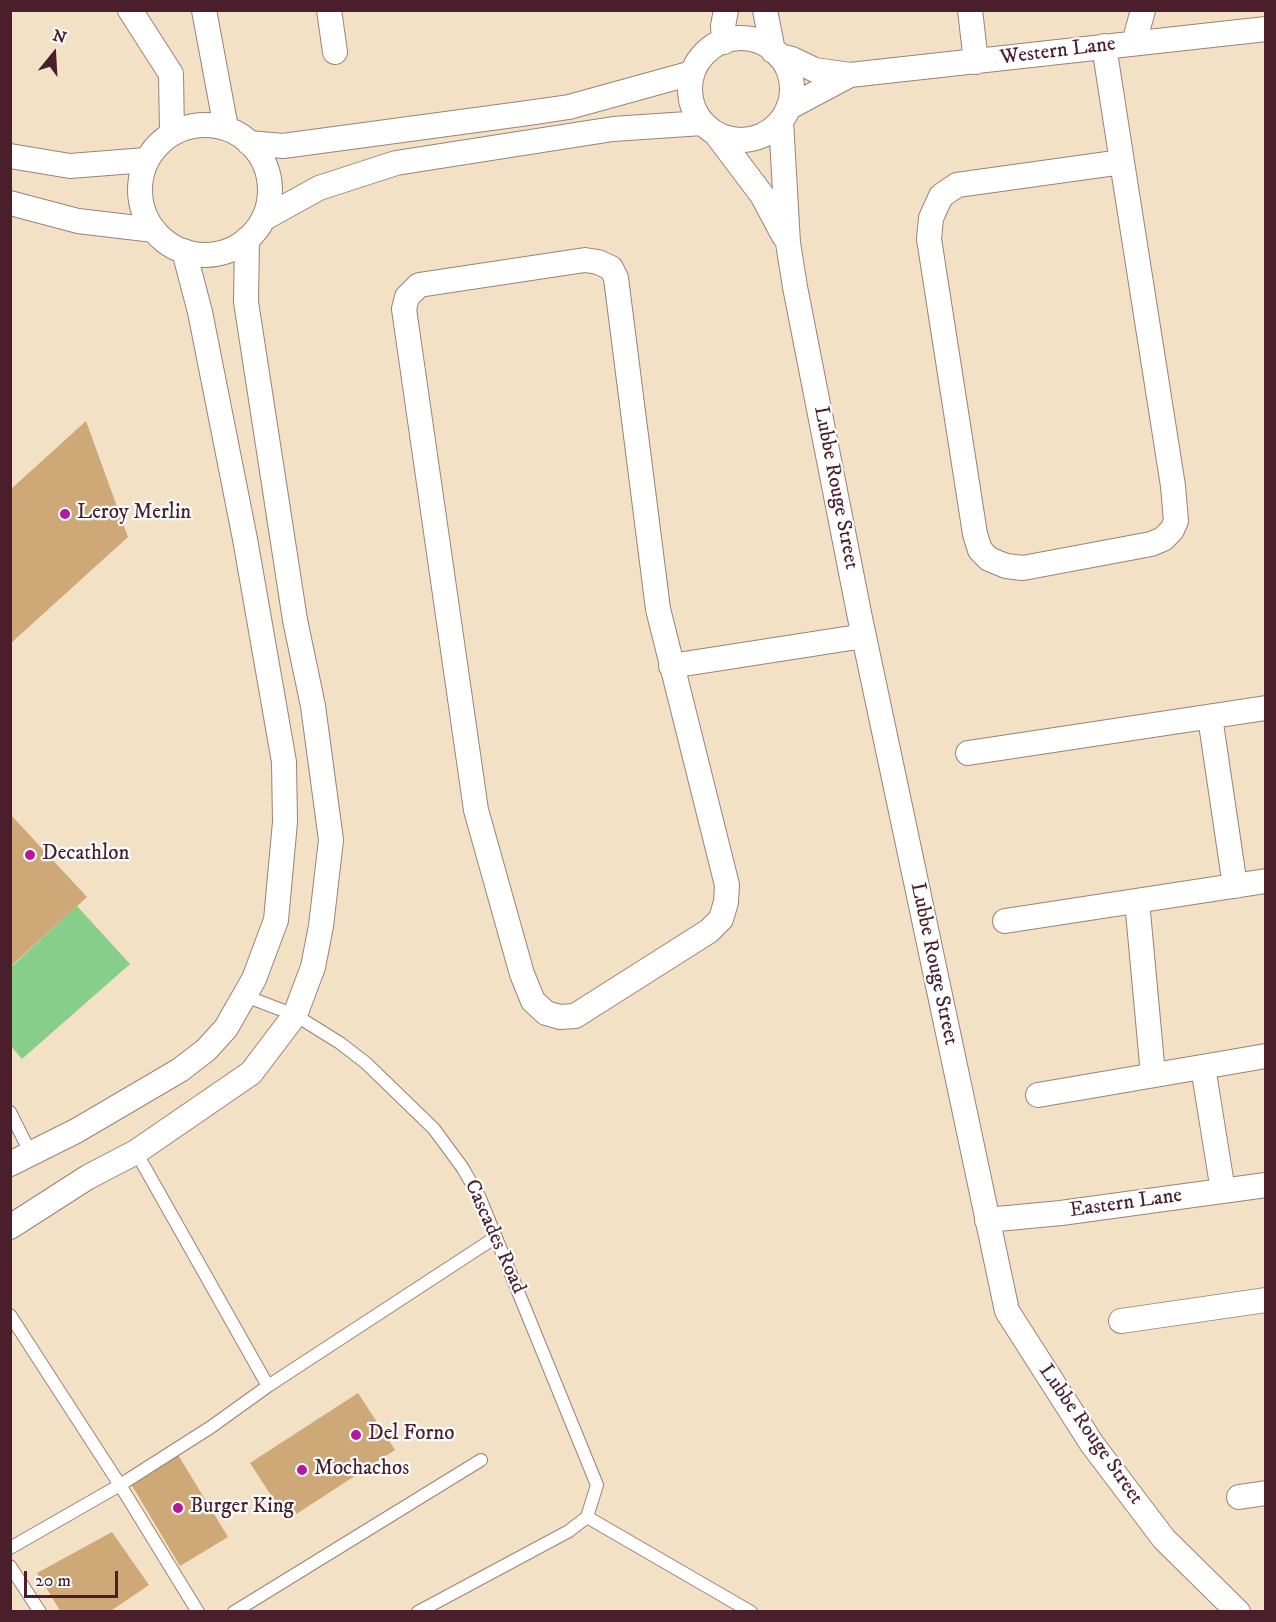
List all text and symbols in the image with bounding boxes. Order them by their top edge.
north arrow [24,24,84,84]
text: N [50,25,69,48]
street label: Western Lane [999,32,1117,72]
street label: Lubbe Rouge Street [807,404,863,572]
place label: Leroy Merlin [77,501,191,527]
marker: Leroy Merlin [58,507,72,521]
place label: Decathlon [42,842,129,868]
marker: Decathlon [23,848,37,862]
street label: Lubbe Rouge Street [903,880,963,1048]
street label: Cascades Road [458,1176,530,1298]
street label: Eastern Lane [1068,1184,1184,1224]
street label: Lubbe Rouge Street [1032,1360,1148,1510]
place label: Del Forno [368,1422,454,1448]
marker: Del Forno [349,1428,363,1442]
place label: Mochachos [314,1457,409,1483]
marker: Mochachos [295,1463,309,1477]
place label: Burger King [190,1495,294,1521]
marker: Burger King [171,1501,185,1515]
scale bar [27,1559,122,1597]
text: 20 m [35,1570,71,1592]

